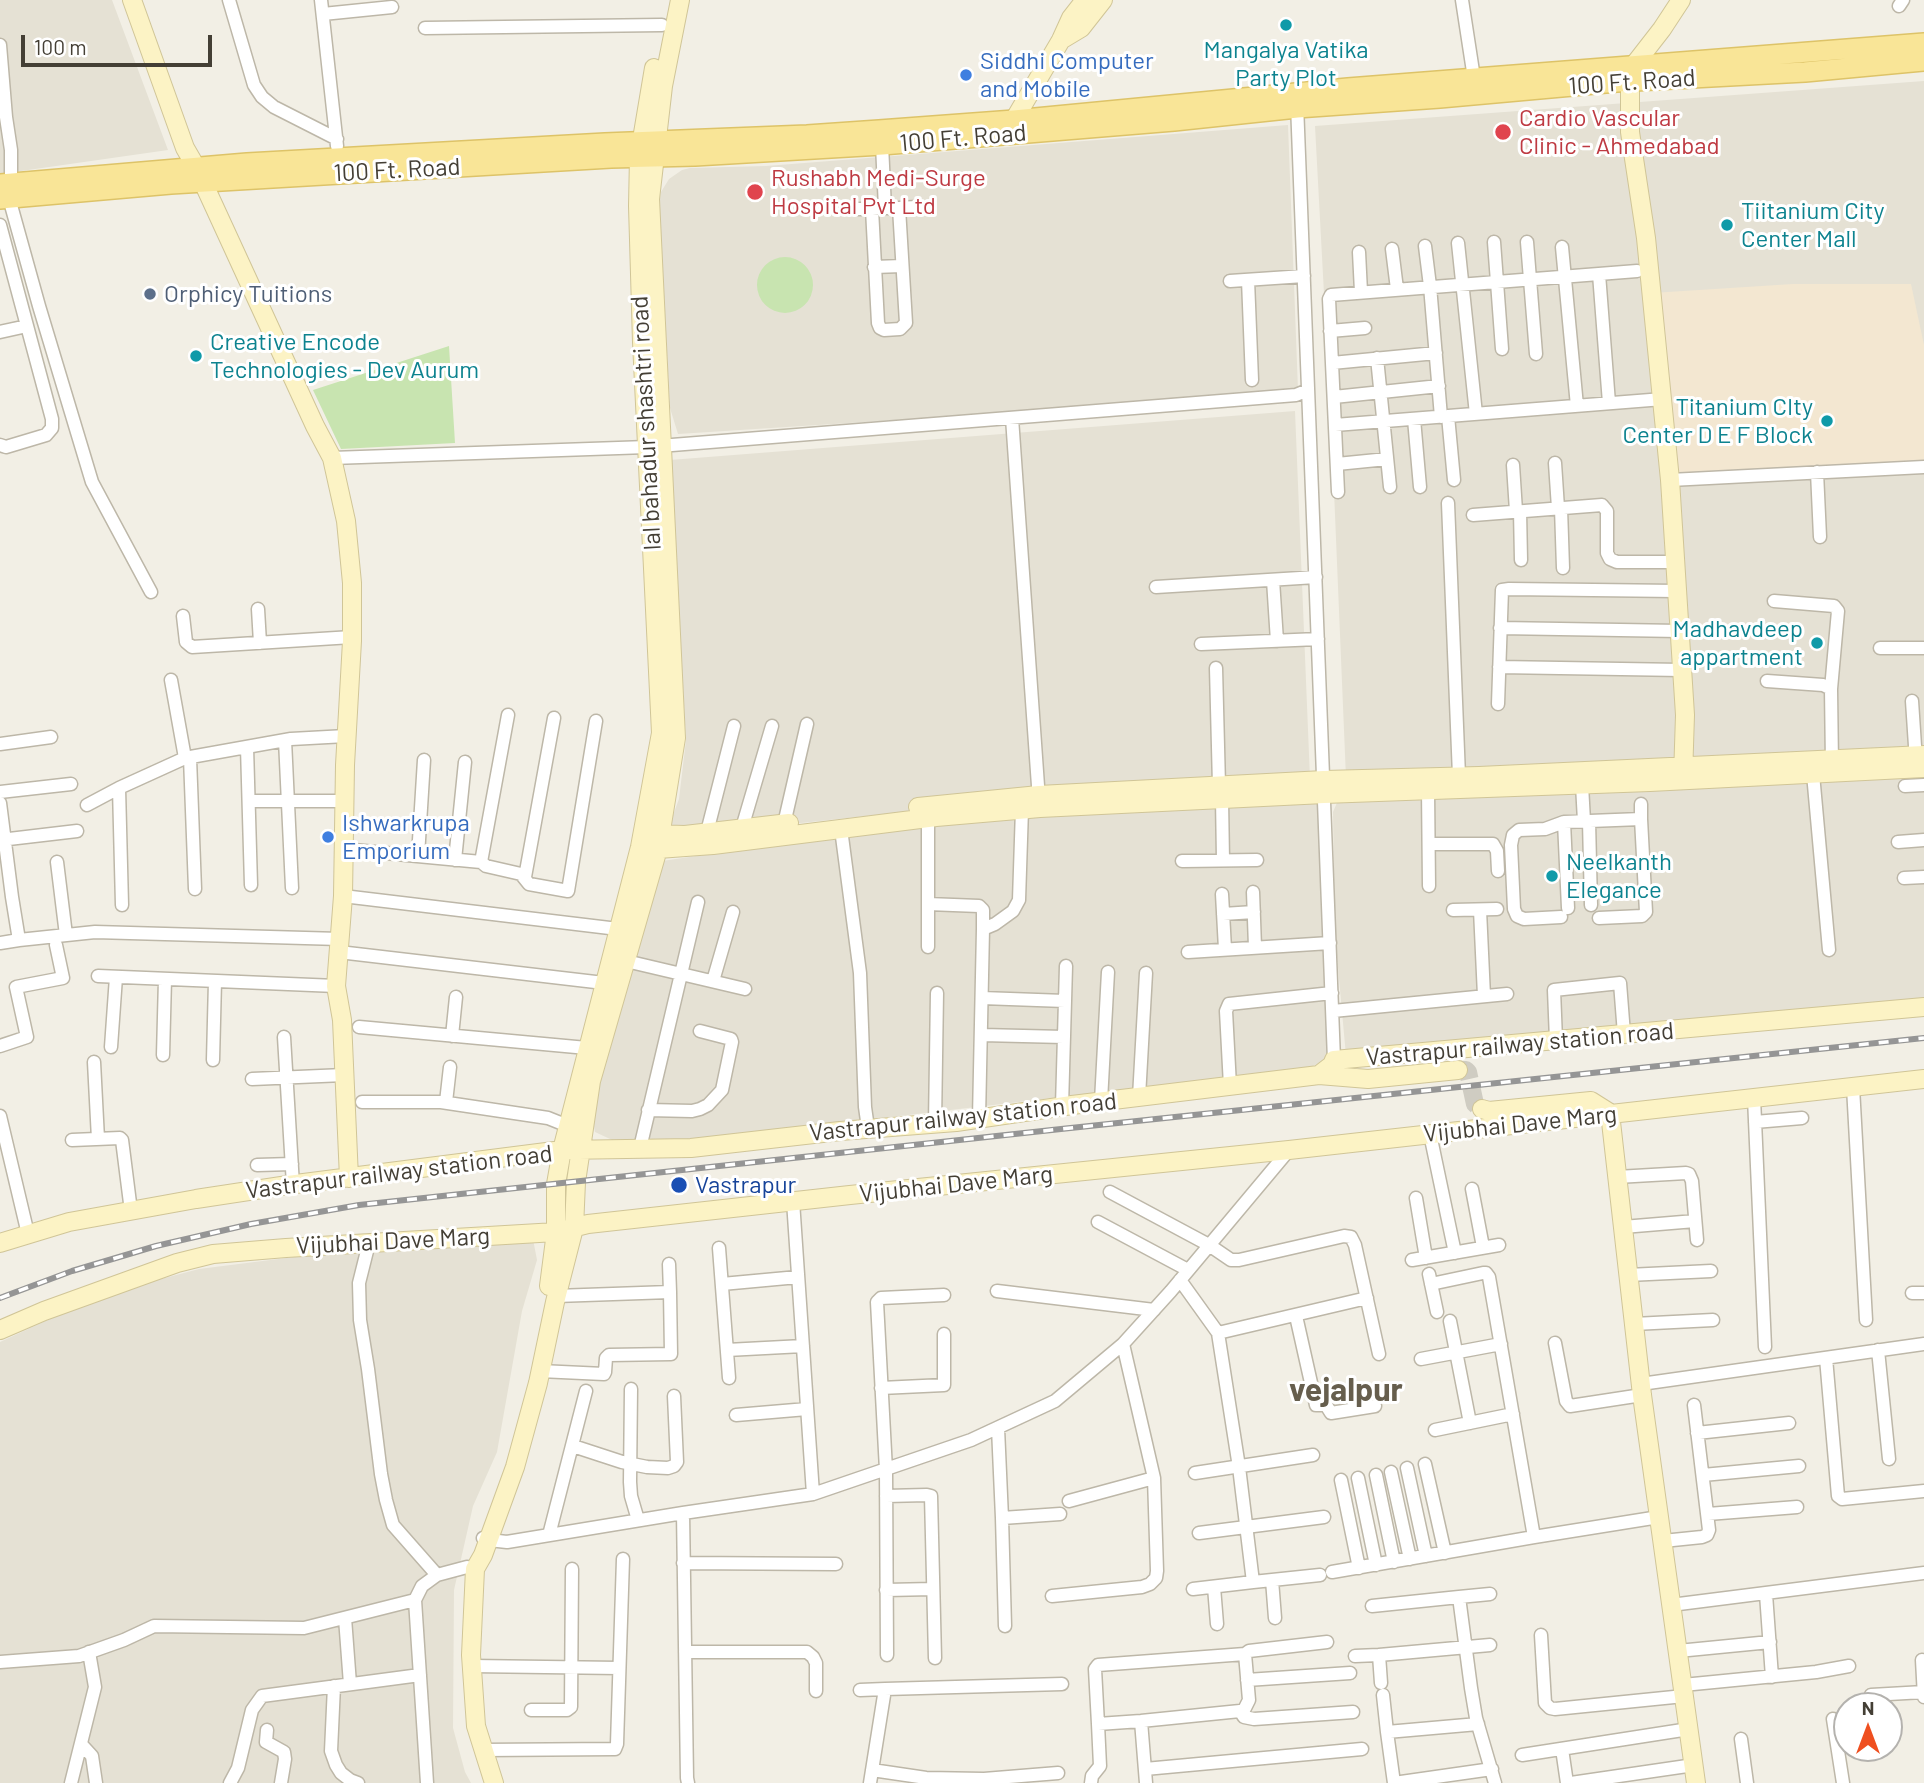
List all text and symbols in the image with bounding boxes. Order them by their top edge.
marker: Mangalya Vatika Party Plot [1278,17,1294,33]
scale bar [24,21,215,65]
text: 100 m [34,34,87,59]
place label: Mangalya Vatika Party Plot [1204,36,1368,92]
place label: Siddhi Computer and Mobile [980,47,1154,103]
street label: 100 Ft. Road [1568,63,1696,101]
marker: Siddhi Computer and Mobile [958,67,974,83]
place label: Cardio Vascular Clinic - Ahmedabad [1519,104,1720,160]
street label: 100 Ft. Road [898,118,1028,158]
marker: Cardio Vascular Clinic - Ahmedabad [1493,122,1513,142]
street label: 100 Ft. Road [333,152,461,188]
place label: Rushabh Medi-Surge Hospital Pvt Ltd [771,164,986,220]
marker: Rushabh Medi-Surge Hospital Pvt Ltd [745,182,765,202]
place label: Tiitanium City Center Mall [1741,197,1885,253]
marker: Tiitanium City Center Mall [1719,217,1735,233]
place label: Orphicy Tuitions [164,280,332,308]
marker: Orphicy Tuitions [142,286,158,302]
street label: lal bahadur shashtri road [625,295,667,551]
place label: Creative Encode Technologies - Dev Aurum [210,328,479,384]
marker: Creative Encode Technologies - Dev Aurum [188,348,204,364]
place label: Titanium CIty Center D E F Block [1622,393,1813,449]
marker: Titanium CIty Center D E F Block [1819,413,1835,429]
place label: Madhavdeep appartment [1672,615,1803,671]
marker: Madhavdeep appartment [1809,635,1825,651]
place label: Ishwarkrupa Emporium [342,809,470,865]
marker: Ishwarkrupa Emporium [320,829,336,845]
place label: Neelkanth Elegance [1566,848,1672,904]
marker: Neelkanth Elegance [1544,868,1560,884]
street label: Vastrapur railway station road [1365,1016,1675,1072]
street label: Vastrapur railway station road [808,1087,1118,1147]
street label: Vijubhai Dave Marg [1422,1100,1618,1148]
street label: Vastrapur railway station road [244,1139,554,1205]
street label: Vijubhai Dave Marg [858,1160,1054,1208]
place label: Vastrapur [695,1171,796,1199]
marker: Vastrapur [669,1175,689,1195]
street label: Vijubhai Dave Marg [295,1222,491,1260]
district label: vejalpur [1289,1371,1403,1409]
north arrow [1833,1692,1903,1762]
text: N [1862,1696,1874,1719]

